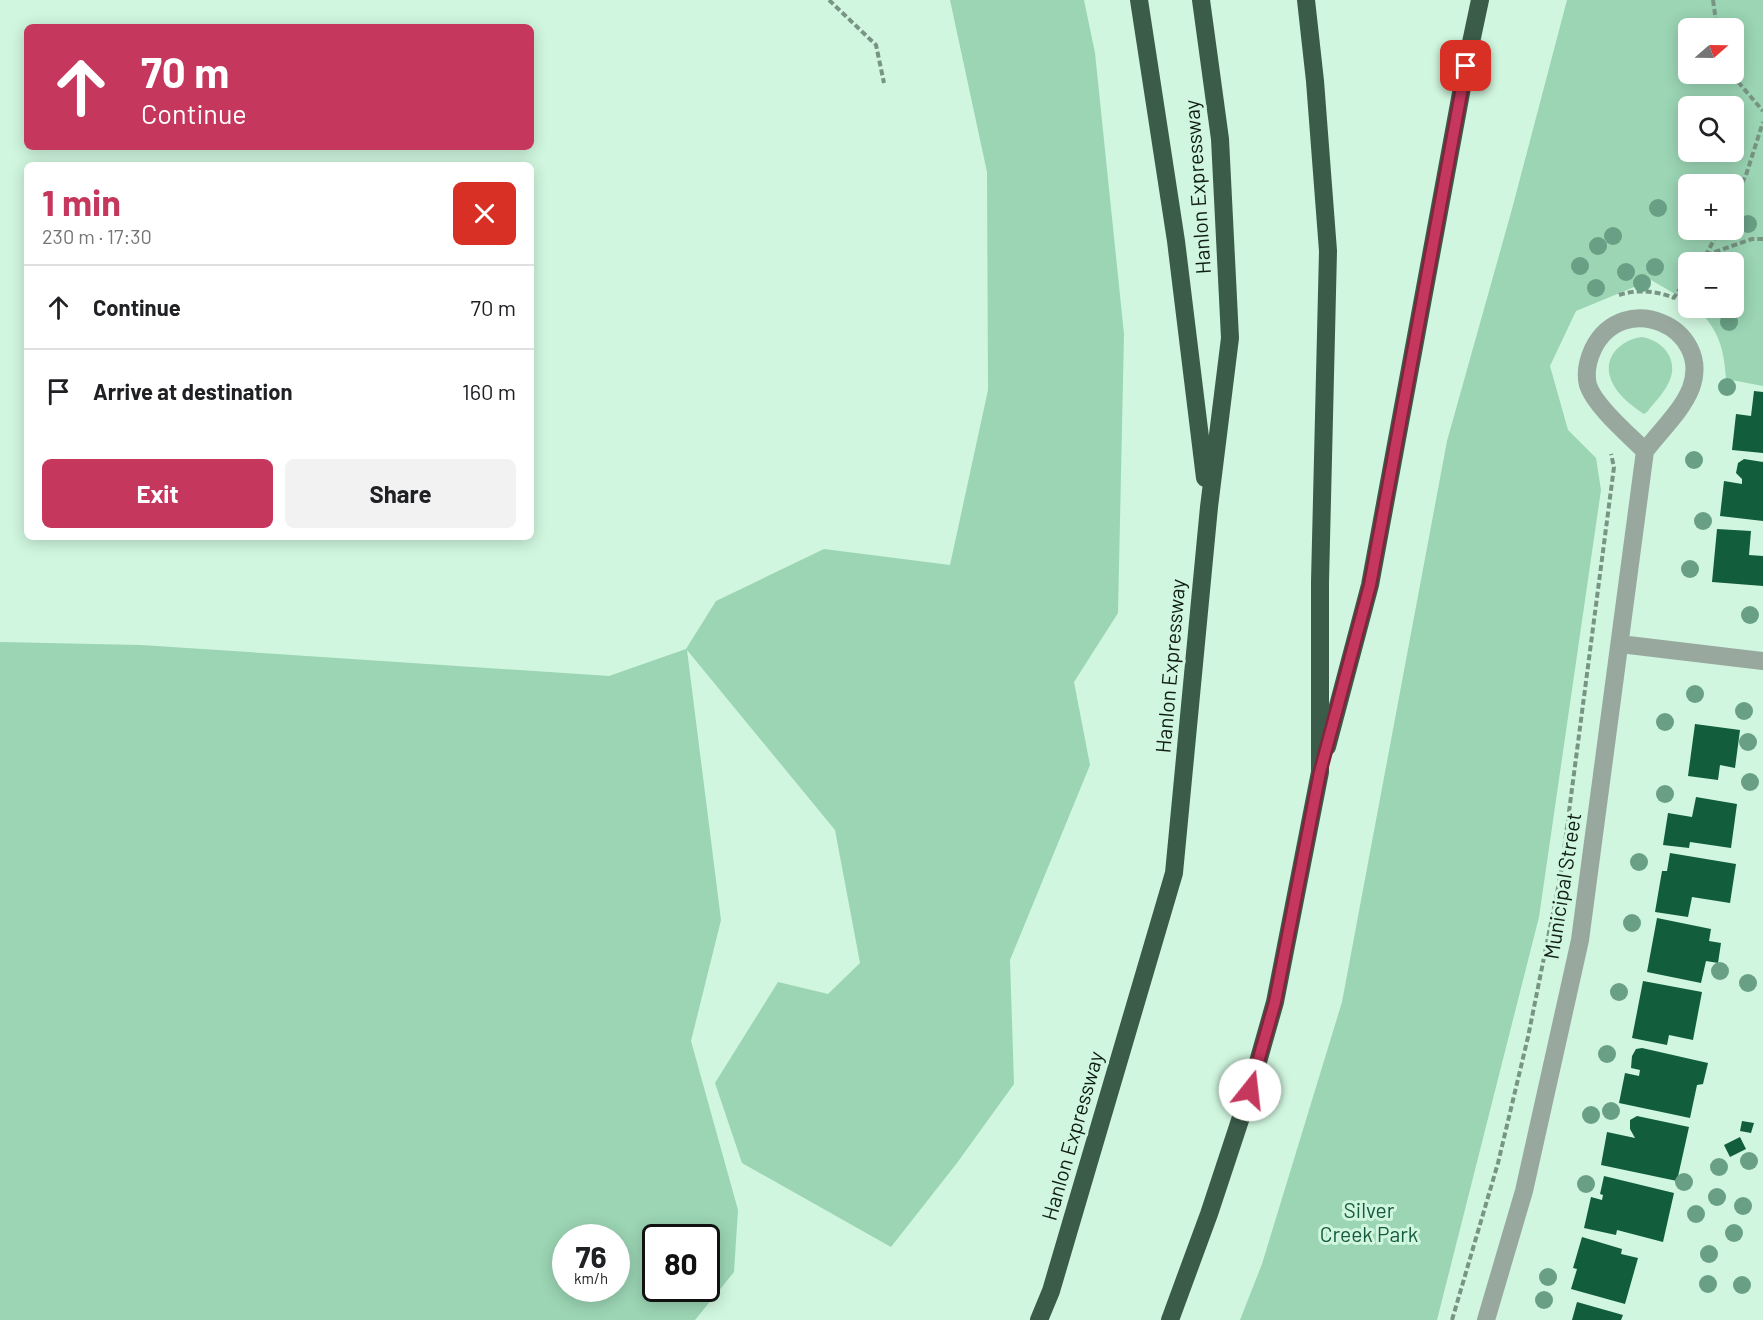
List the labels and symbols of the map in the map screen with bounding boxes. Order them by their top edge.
north arrow [1678,18,1744,84]
pin [1440,40,1491,91]
street label: Hanlon Expressway [1178,99,1215,275]
street label: Hanlon Expressway [1149,577,1190,754]
street label: Municipal Street [1538,811,1585,961]
street label: Hanlon Expressway [1035,1048,1108,1223]
position arrow [1218,1058,1282,1122]
park label: Silver Creek Park [1320,1197,1418,1246]
speed limit sign: 80 [642,1224,720,1302]

